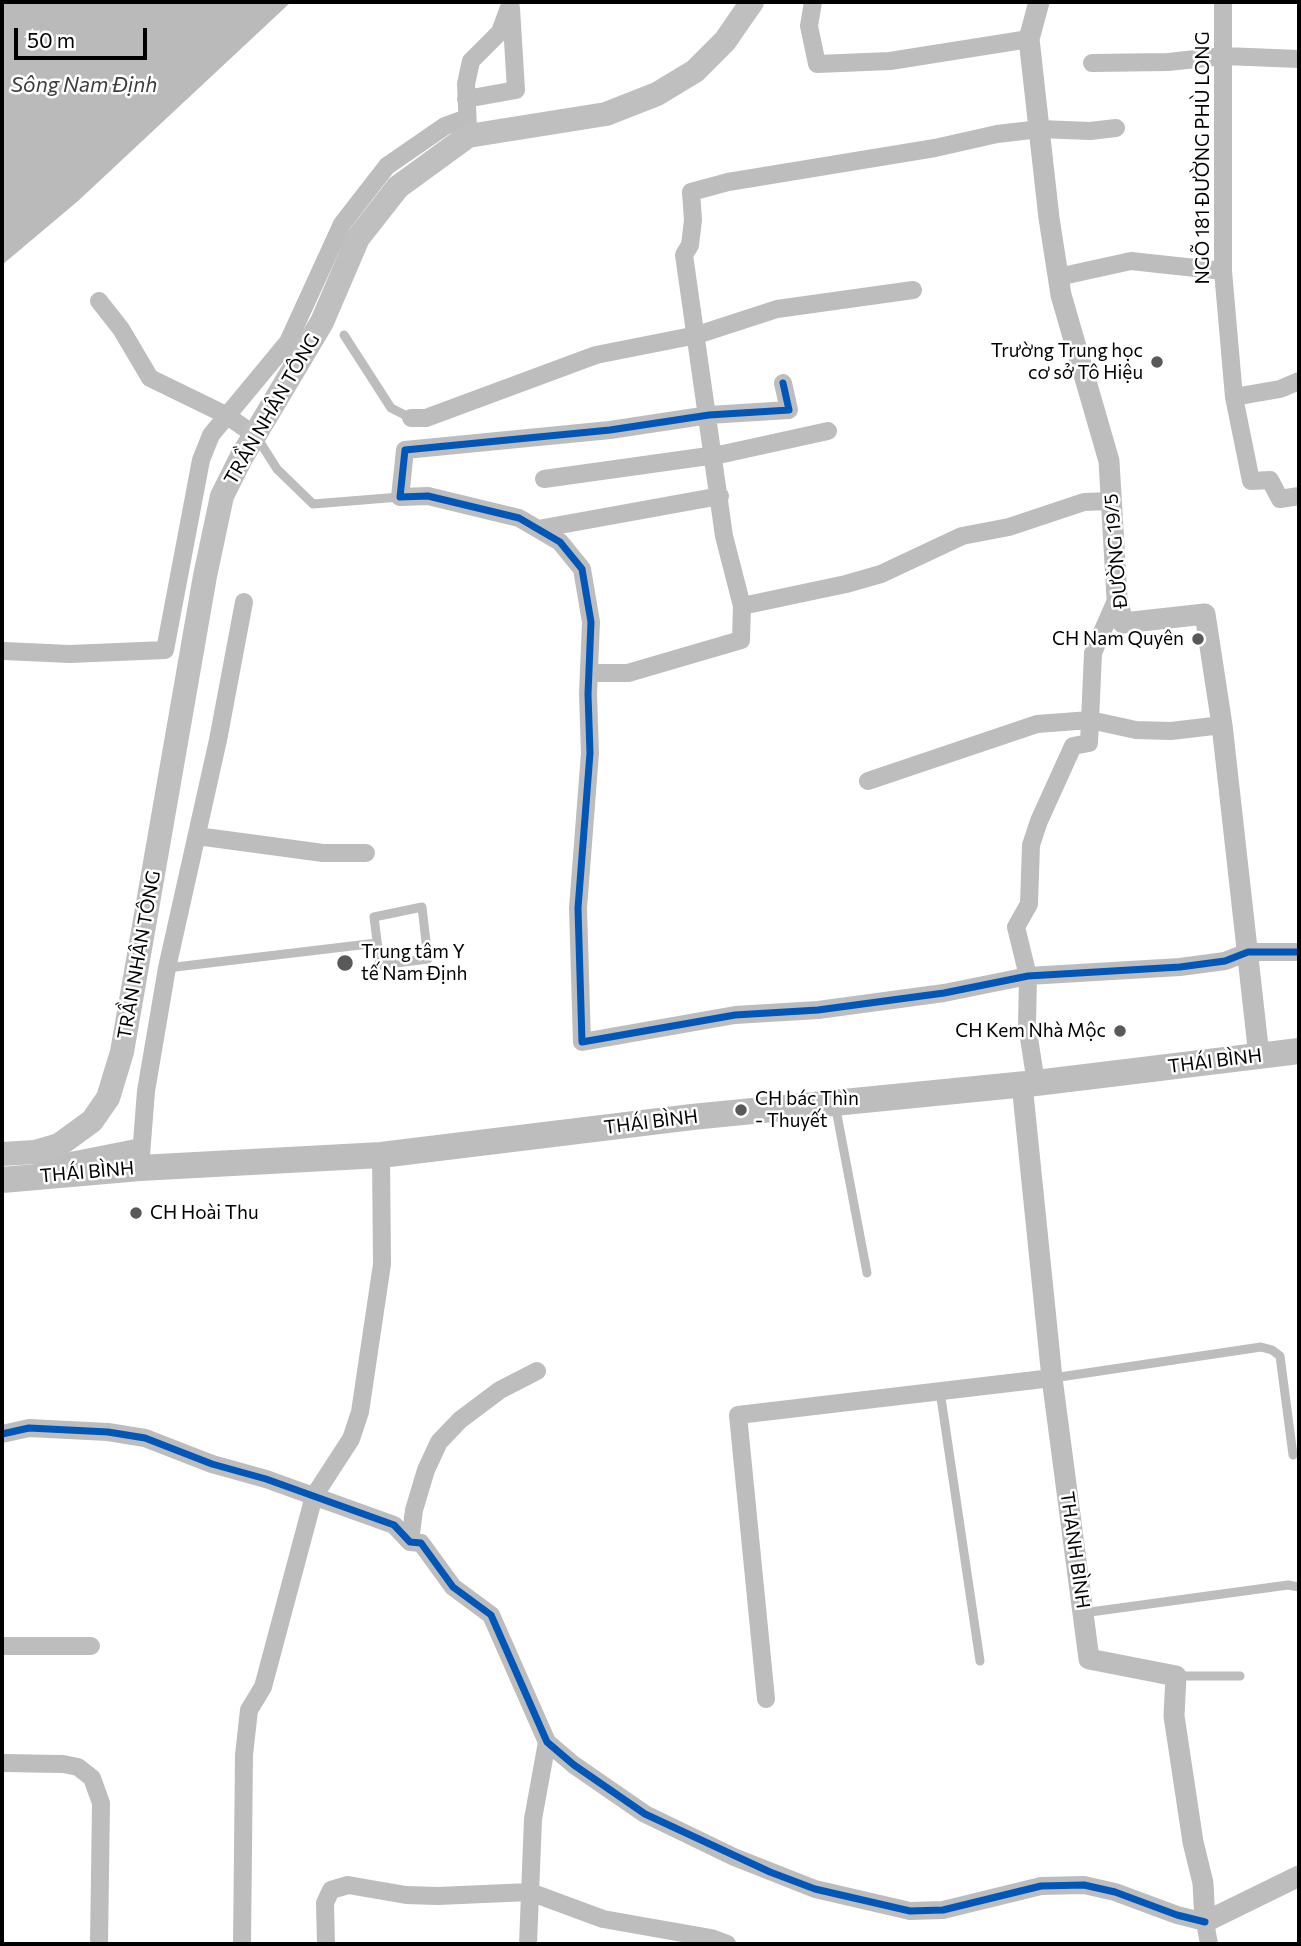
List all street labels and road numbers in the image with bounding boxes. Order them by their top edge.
street label: NGÕ 181 ĐƯỜNG PHÙ LONG [1192,31,1214,285]
street label: TRẦN NHÂN TÔNG [219,329,325,489]
street label: ĐƯỜNG 19/5 [1100,493,1132,609]
street label: TRẦN NHÂN TÔNG [113,869,165,1041]
street label: THÁI BÌNH [1167,1044,1263,1078]
street label: THÁI BÌNH [603,1105,699,1139]
street label: THÁI BÌNH [39,1157,135,1187]
street label: THANH BÌNH [1056,1490,1094,1610]

